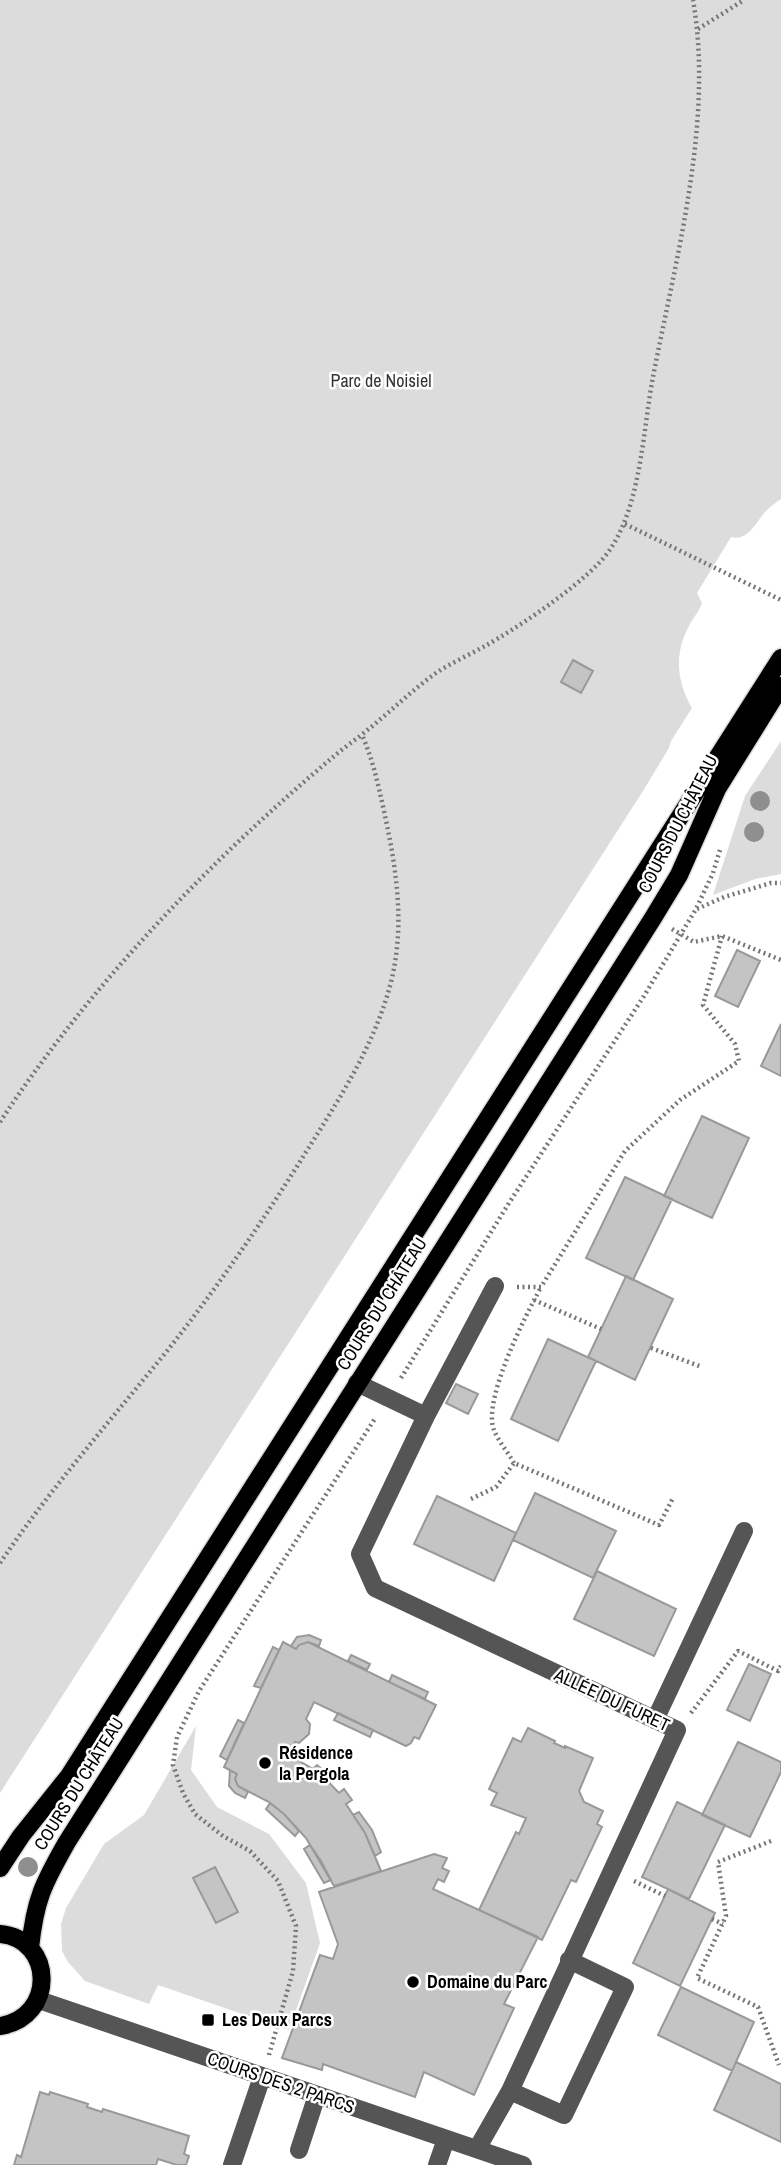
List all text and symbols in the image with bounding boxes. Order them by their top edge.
park label: Parc de Noisiel [331,368,431,393]
street label: COURS DU CHÂTEAU [632,750,723,897]
street label: COURS DU CHÂTEAU [331,1233,433,1375]
street label: ALLÉE DU FURET [550,1661,674,1737]
street label: COURS DU CHÂTEAU [28,1713,130,1855]
place label: Résidence la Pergola [279,1740,353,1786]
marker: Résidence la Pergola [257,1755,273,1771]
place label: Domaine du Parc [427,1969,548,1994]
marker: Domaine du Parc [405,1974,421,1990]
place label: Les Deux Parcs [222,2007,332,2032]
marker: Les Deux Parcs [200,2012,216,2028]
street label: COURS DES 2 PARCS [204,2046,358,2119]

